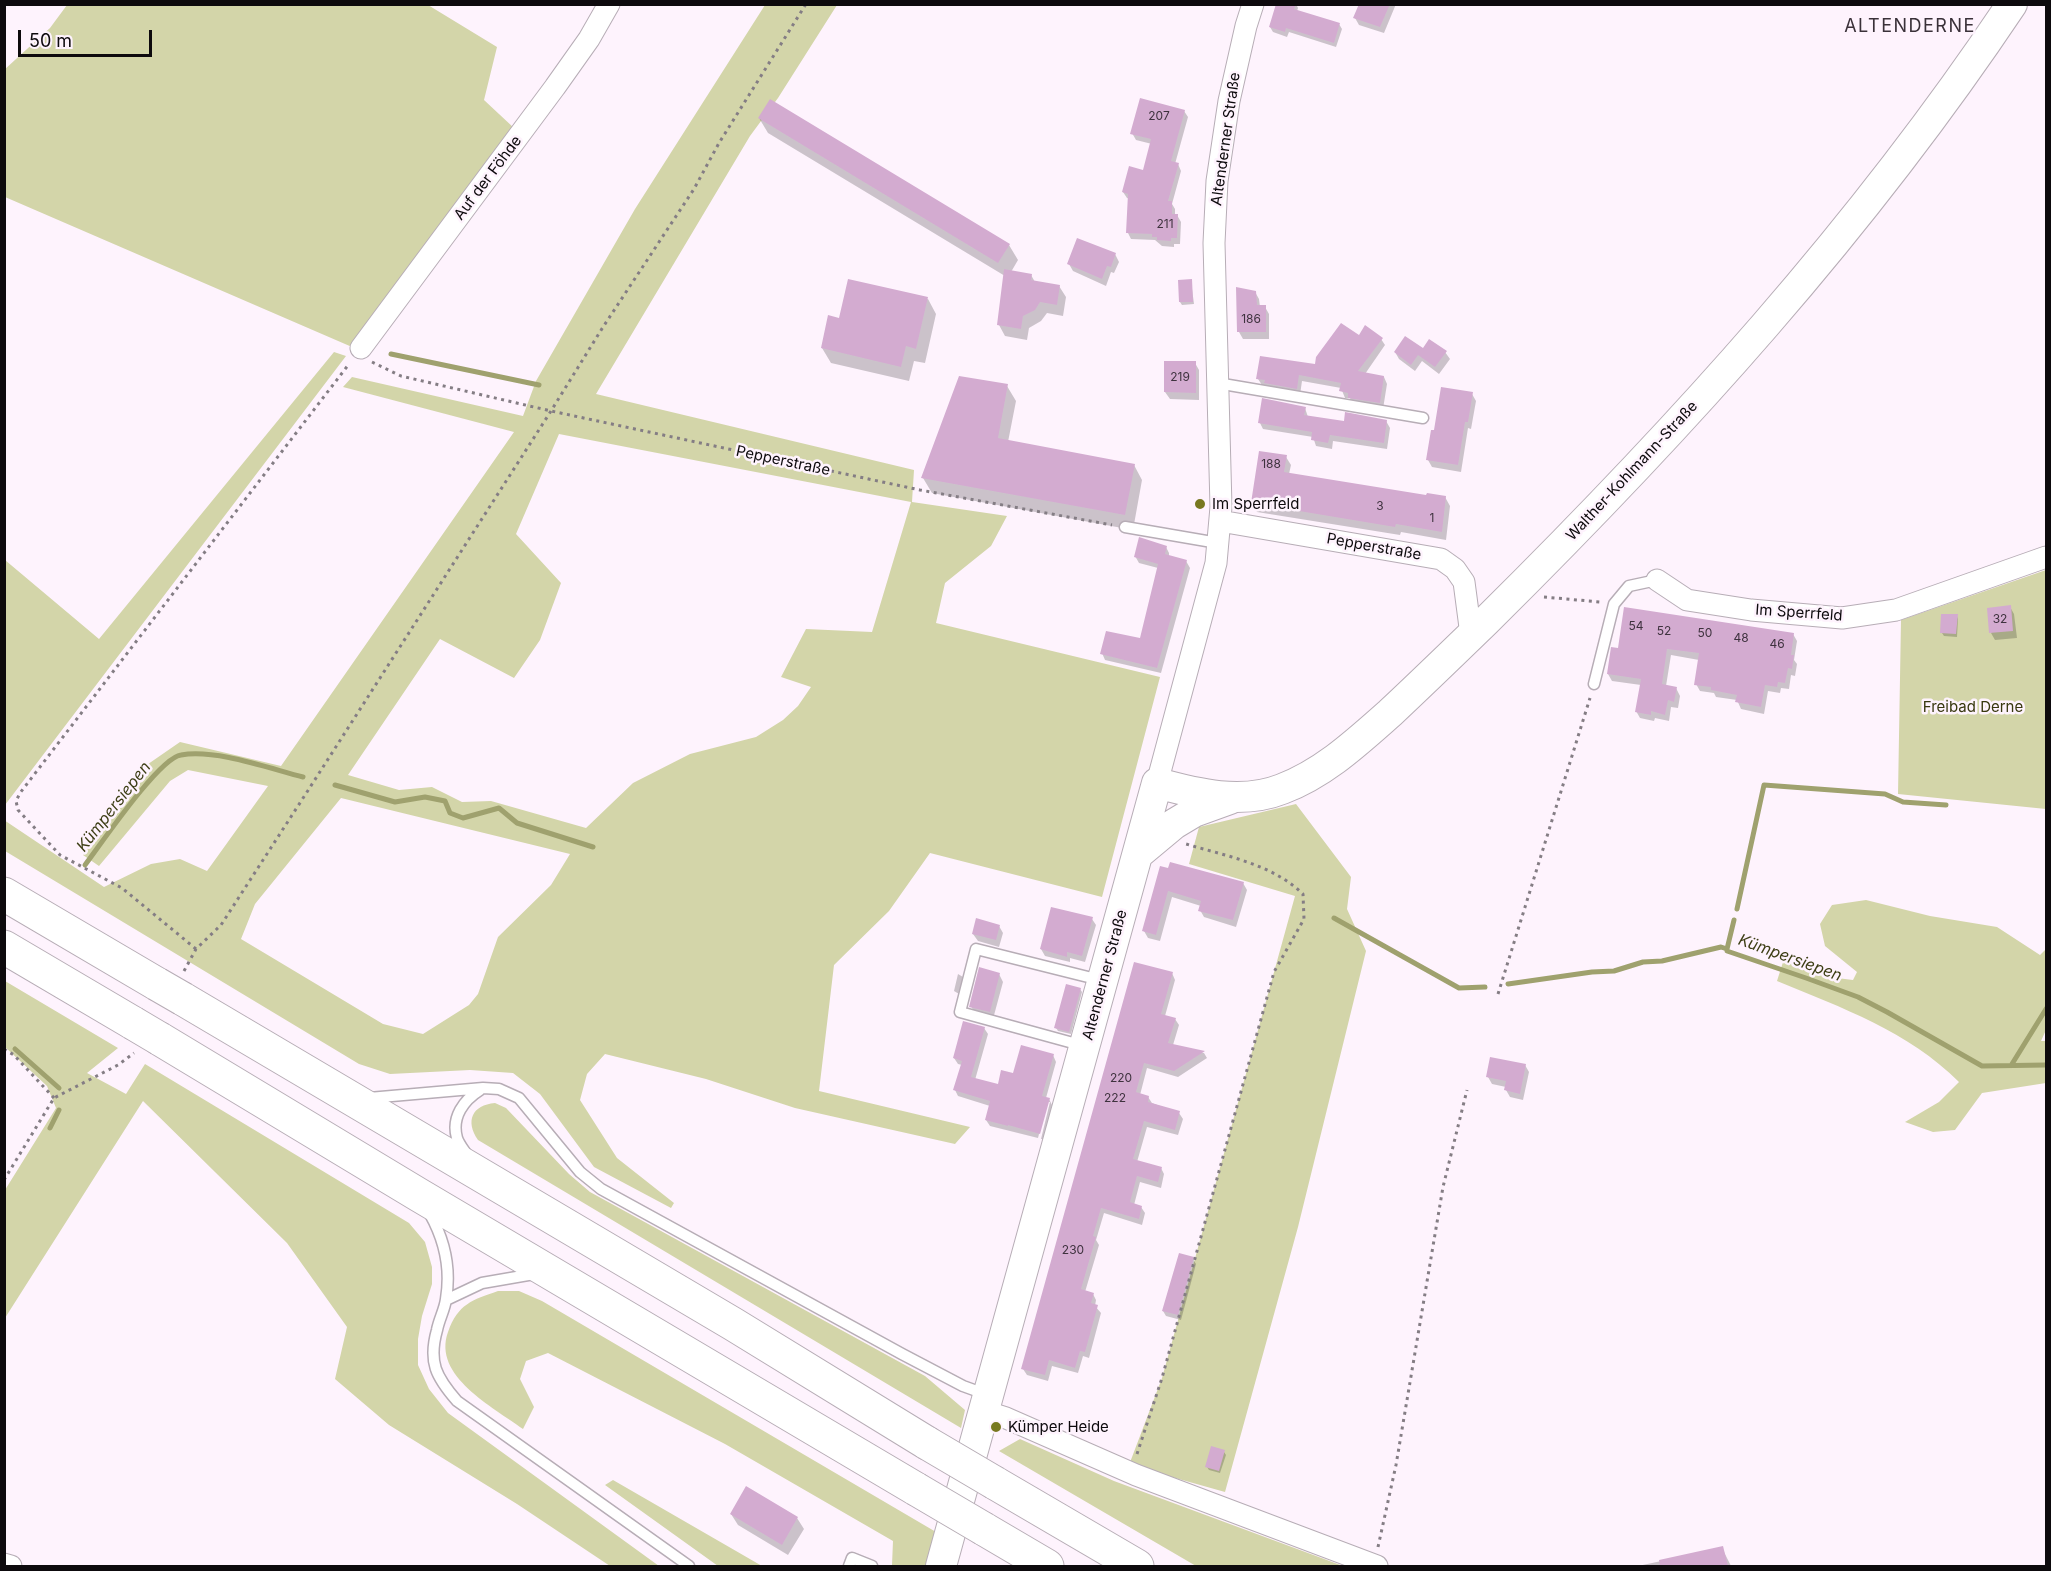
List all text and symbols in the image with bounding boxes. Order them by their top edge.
district label: ALTENDERNE [1844,16,1976,38]
scale bar [21,18,154,56]
text: 50 m [29,30,72,51]
street label: Altenderner Straße [1208,71,1244,207]
house number: 207 [1148,109,1170,123]
street label: Auf der Föhde [450,132,526,224]
house number: 211 [1156,217,1174,231]
house number: 186 [1241,312,1261,326]
house number: 219 [1170,370,1190,384]
street label: Walther-Kohlmann-Straße [1562,397,1702,545]
street label: Pepperstraße [734,442,832,480]
house number: 188 [1261,457,1281,471]
place label: Im Sperrfeld [1212,495,1299,513]
marker: Im Sperrfeld [1193,497,1207,511]
house number: 3 [1376,499,1384,513]
house number: 1 [1430,511,1434,525]
street label: Pepperstraße [1325,530,1423,564]
street label: Im Sperrfeld [1755,601,1843,625]
house number: 32 [1993,612,2007,626]
house number: 54 [1628,619,1644,633]
house number: 52 [1657,624,1671,638]
house number: 50 [1698,626,1712,640]
house number: 48 [1733,631,1749,645]
house number: 46 [1769,637,1785,651]
park label: Freibad Derne [1923,698,2023,716]
water label: Kümpersiepen [73,758,155,856]
street label: Altenderner Straße [1079,908,1131,1042]
water label: Kümpersiepen [1736,930,1844,986]
house number: 220 [1110,1071,1132,1085]
house number: 222 [1104,1091,1126,1105]
house number: 230 [1062,1243,1084,1257]
place label: Kümper Heide [1008,1418,1109,1436]
marker: Kümper Heide [989,1420,1003,1434]

